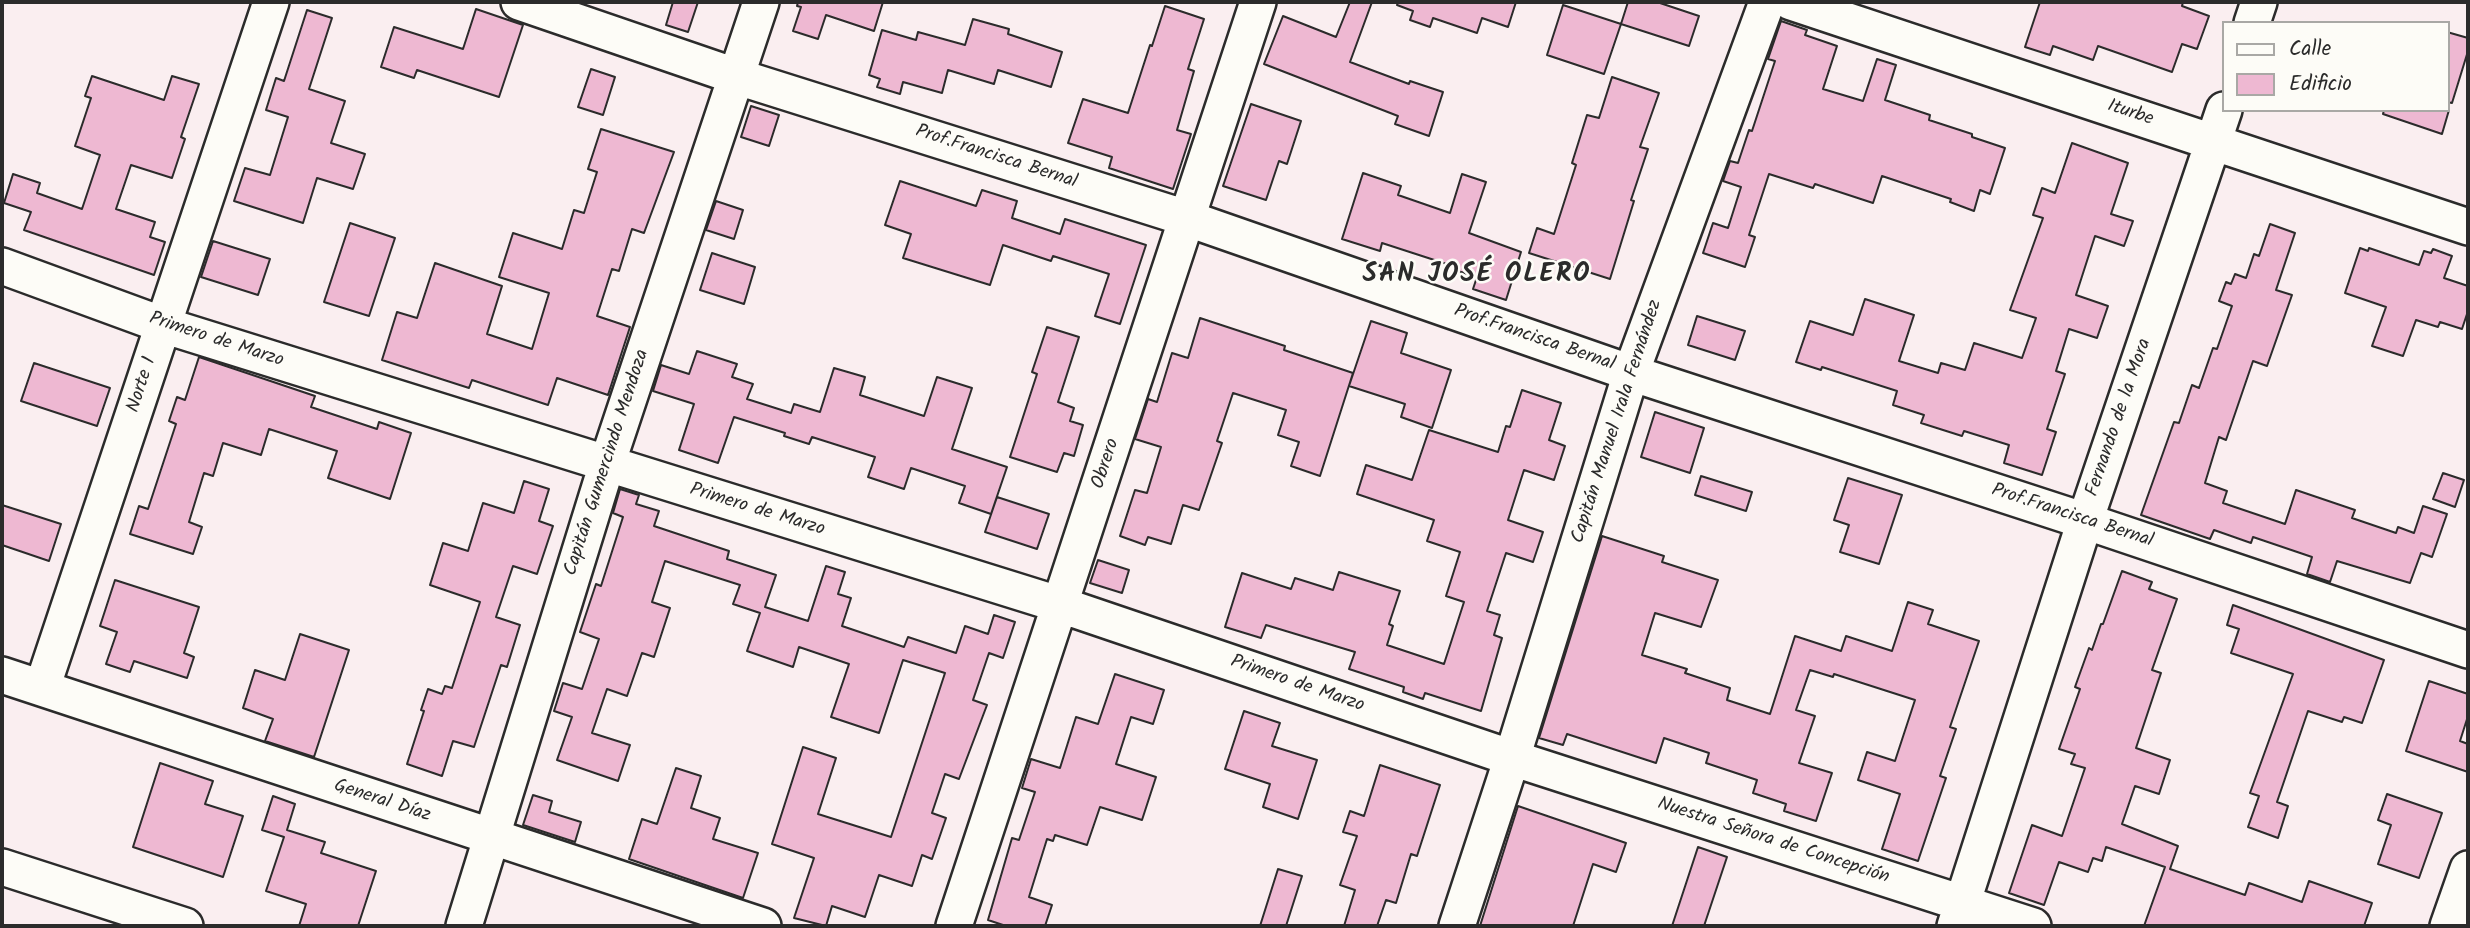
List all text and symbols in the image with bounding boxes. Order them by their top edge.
legend [2222,21,2449,112]
text: Calle [2289,33,2331,66]
text: Edificio [2289,68,2352,101]
street label: Iturbe [2104,96,2156,132]
street label: Prof.Francisca Bernal [912,121,1080,195]
district label: SAN JOSÉ OLERO [1364,261,1590,293]
street label: Capitán Manuel Irala Fernández [1568,297,1668,547]
street label: Prof.Francisca Bernal [1450,301,1618,377]
street label: Primero de Marzo [146,309,286,373]
street label: Fernando de la Mora [2082,336,2158,500]
street label: Capitán Gumercindo Mendoza [561,347,655,579]
street label: Norte 1 [123,354,163,416]
street label: Obrero [1088,436,1126,492]
street label: Primero de Marzo [687,480,827,542]
street label: Prof.Francisca Bernal [1988,480,2156,554]
street label: Primero de Marzo [1227,651,1367,719]
street label: General Díaz [331,776,433,828]
street label: Nuestra Señora de Concepción [1654,794,1892,890]

